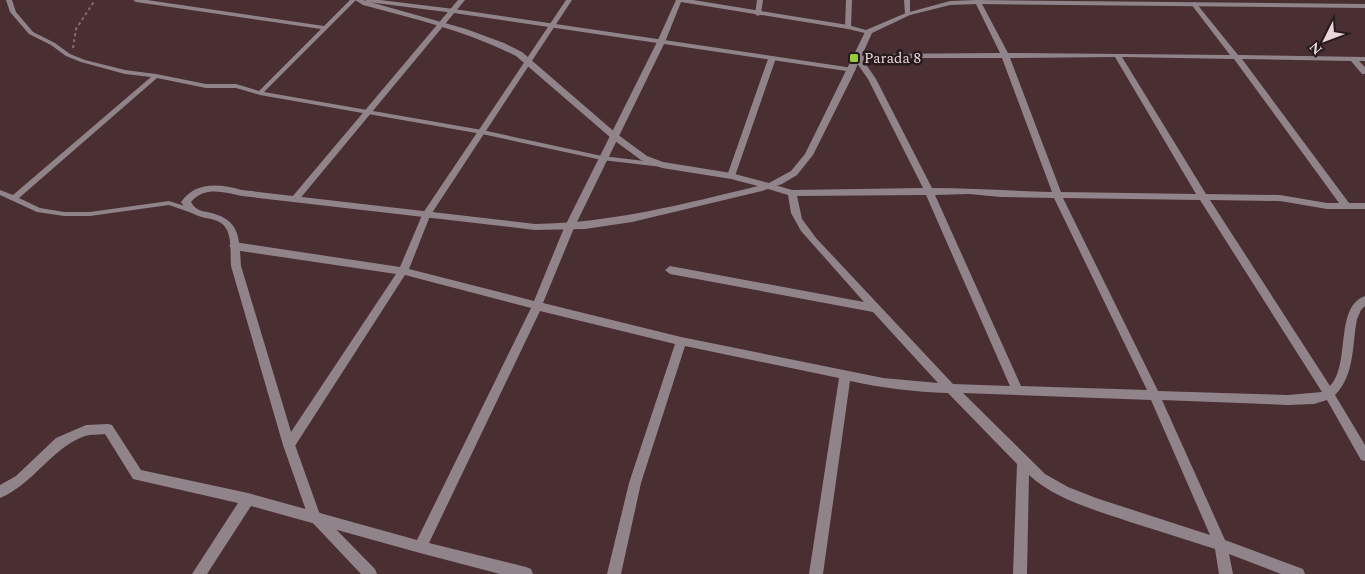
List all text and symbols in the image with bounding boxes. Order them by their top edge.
north arrow [1300,15,1350,65]
text: N [1304,37,1327,60]
place label: Parada 8 [864,47,921,70]
marker: Parada 8 [848,52,860,64]

